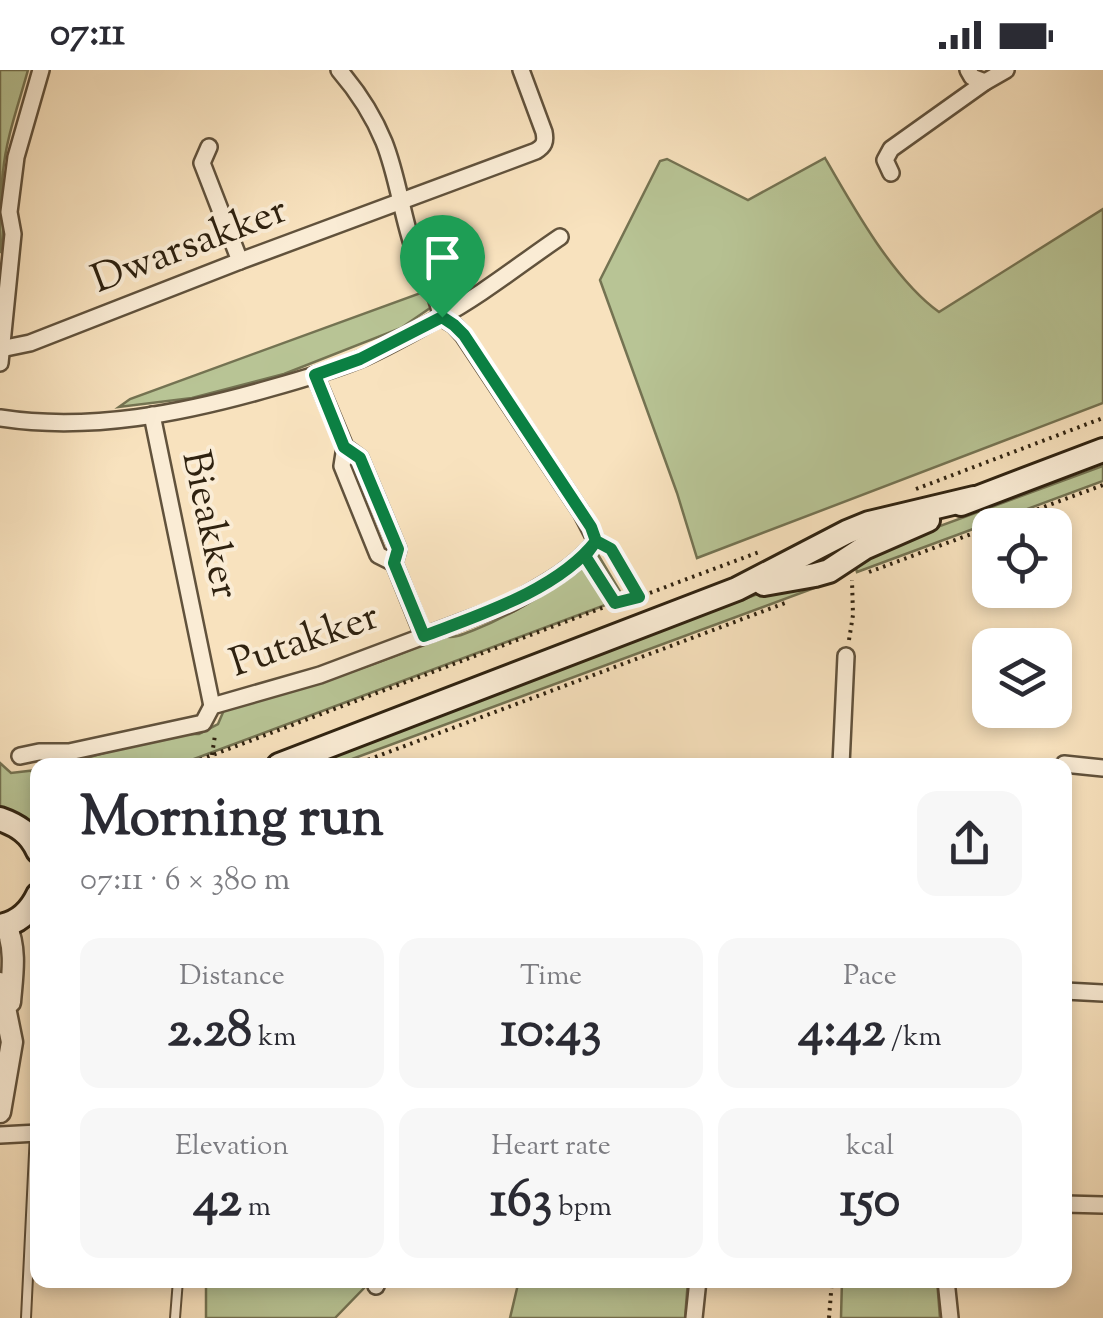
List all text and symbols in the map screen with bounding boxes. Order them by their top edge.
text: 07:11 [50,8,125,62]
street label: Dwarsakker [84,184,296,310]
pin [400,215,485,318]
icon: arrive [415,230,470,285]
street label: Bieakker [165,446,251,604]
map controls [972,508,1072,728]
button: locate [972,508,1072,608]
street label: Putakker [223,590,387,694]
button: layers [972,628,1072,728]
text: Morning run [80,781,384,860]
button: share [917,791,1022,896]
text: 07:11 · 6 × 380 m [80,858,290,904]
text: Distance [179,957,285,997]
text: Time [520,957,582,997]
text: Pace [843,957,897,997]
text: 2.28 [168,997,252,1069]
text: 10:43 [501,997,601,1069]
text: 4:42 [798,997,885,1069]
text: km [252,1018,296,1058]
text: /km [885,1018,942,1058]
text: Elevation [175,1127,289,1167]
text: Heart rate [491,1127,611,1167]
text: kcal [846,1127,894,1167]
text: 42 [193,1167,242,1239]
text: 163 [490,1167,552,1239]
text: 150 [840,1167,900,1239]
text: m [242,1188,271,1228]
text: bpm [552,1188,612,1228]

